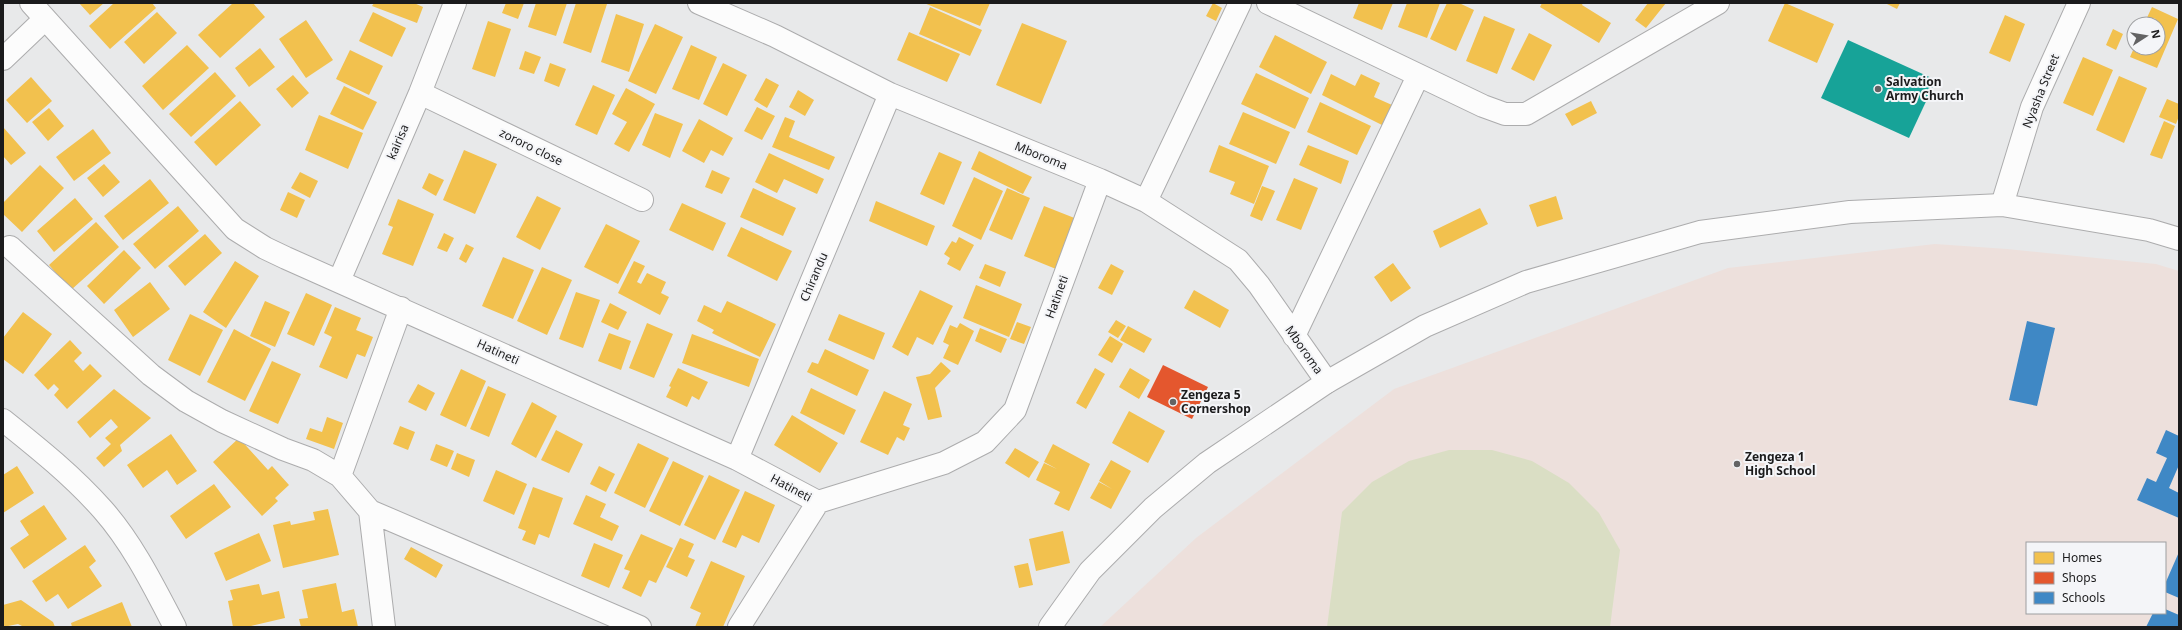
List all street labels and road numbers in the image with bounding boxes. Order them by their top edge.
street label: Nyasha Street [2018,51,2063,130]
street label: kairisa [383,122,413,162]
street label: zororo close [497,124,566,169]
street label: Mboroma [1012,137,1070,174]
street label: Chirandu [796,250,831,304]
street label: Hatineti [1041,273,1072,321]
street label: Mboroma [1282,322,1327,377]
street label: Hatineti [474,335,522,368]
street label: Hatineti [768,470,815,506]

